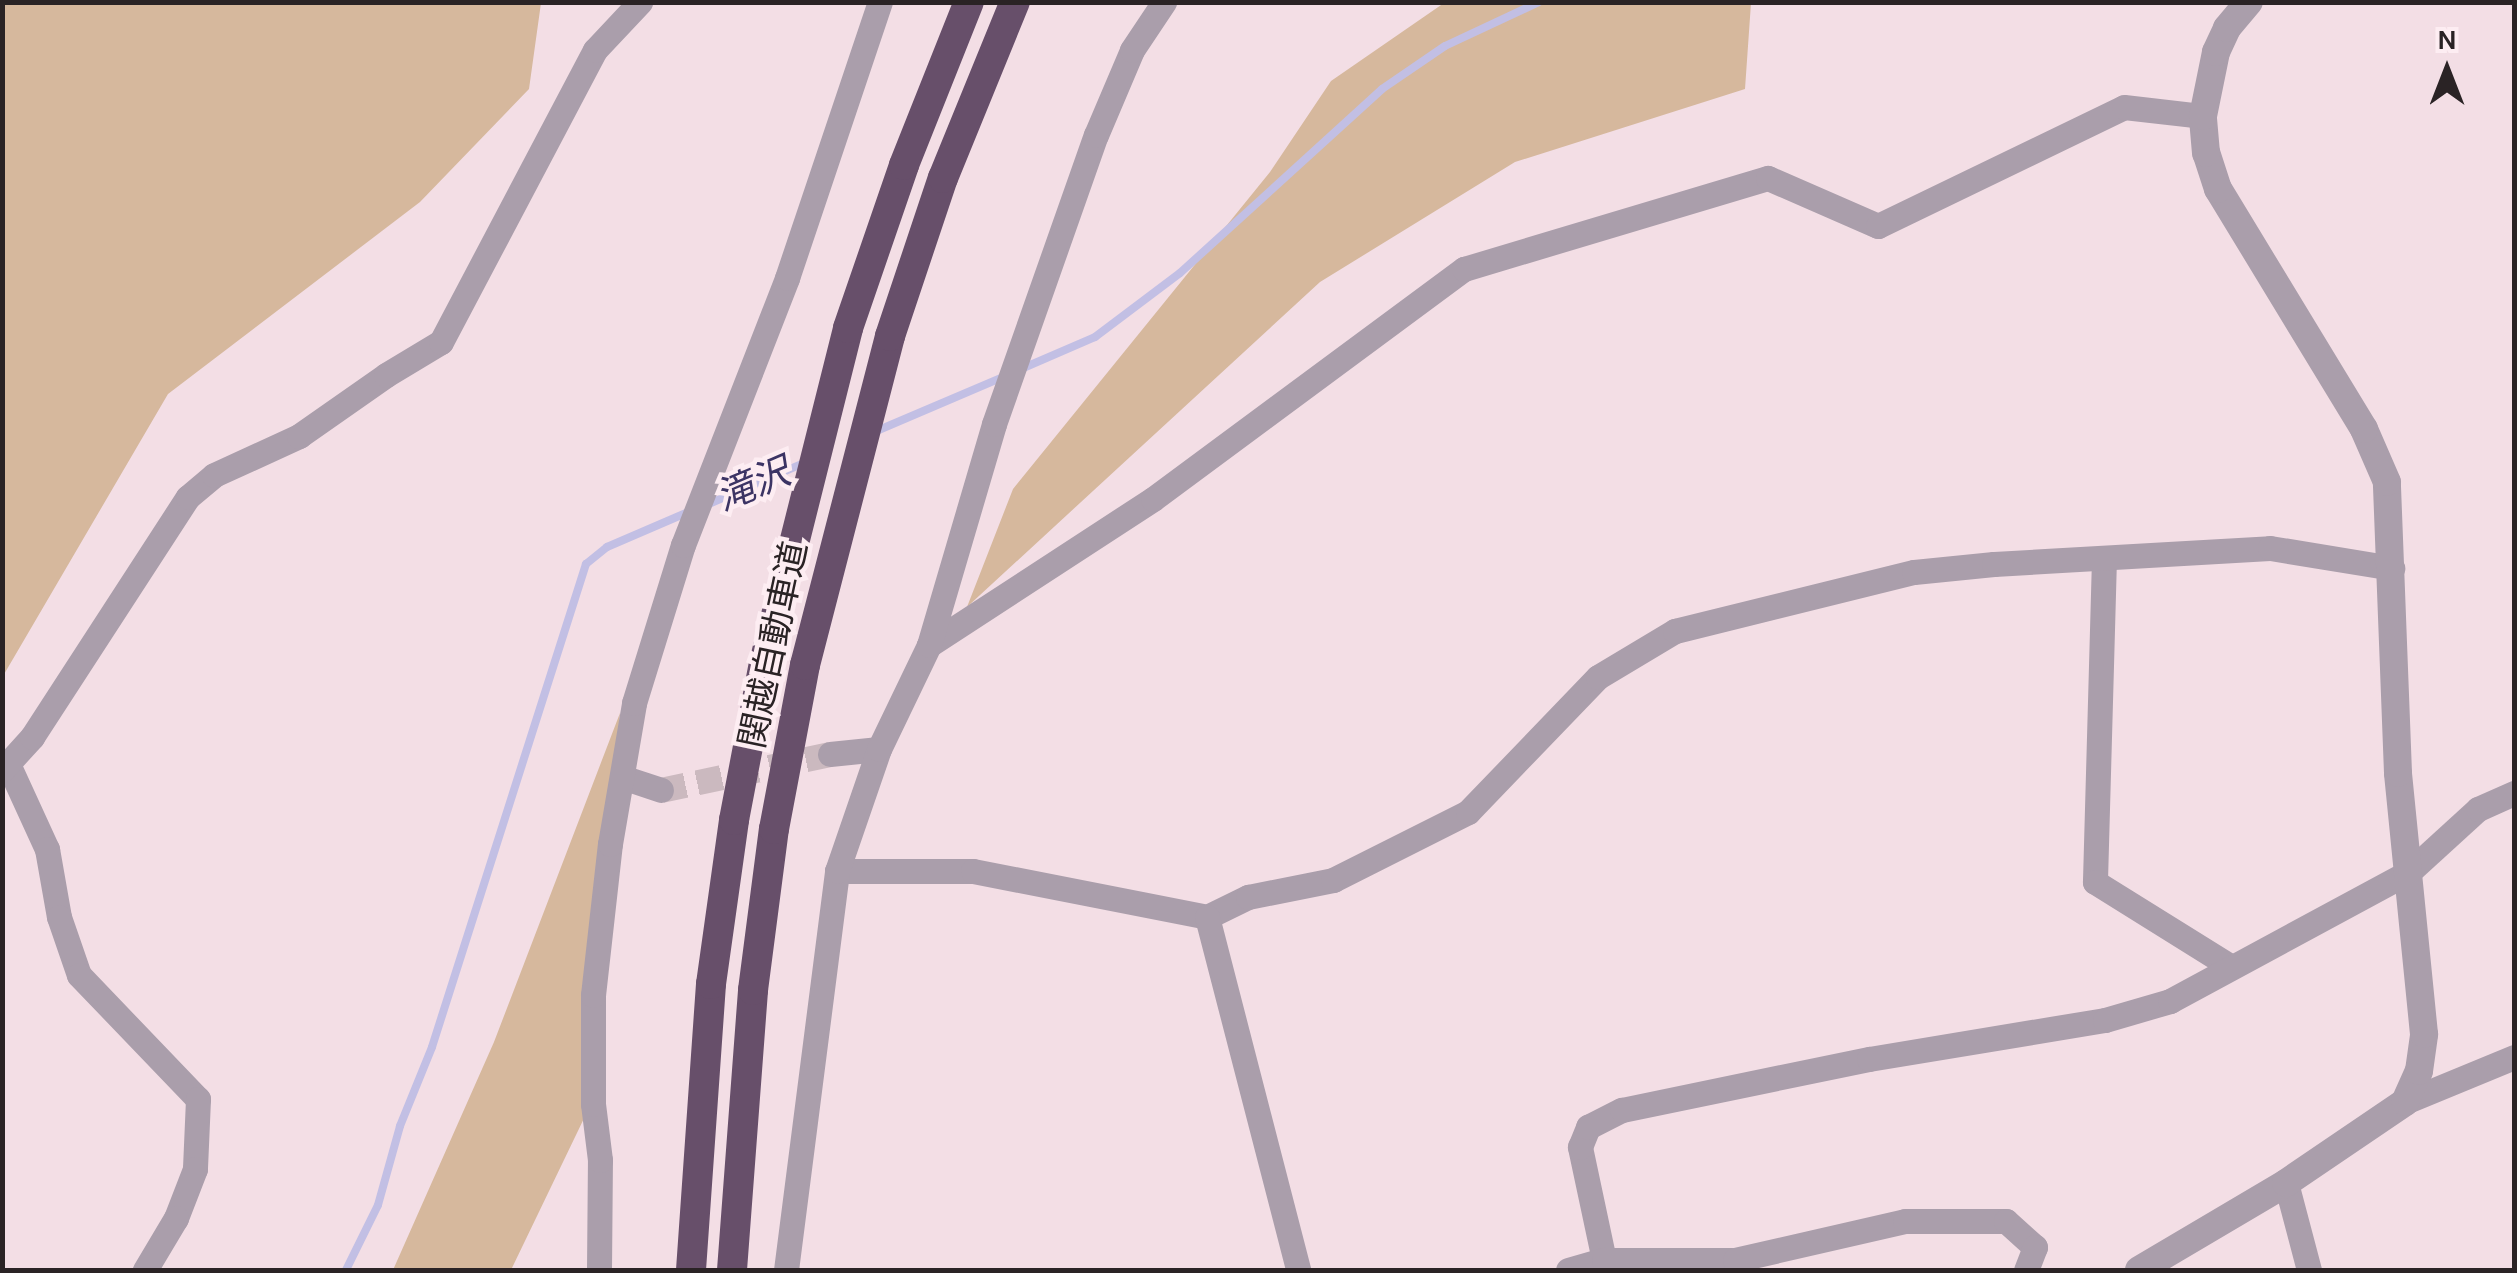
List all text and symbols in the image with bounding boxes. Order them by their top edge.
north arrow [2397,20,2497,120]
text: N [2437,23,2457,56]
water label: 滝沢 [709,449,797,521]
street label: 関越自動車道 [732,538,816,752]

